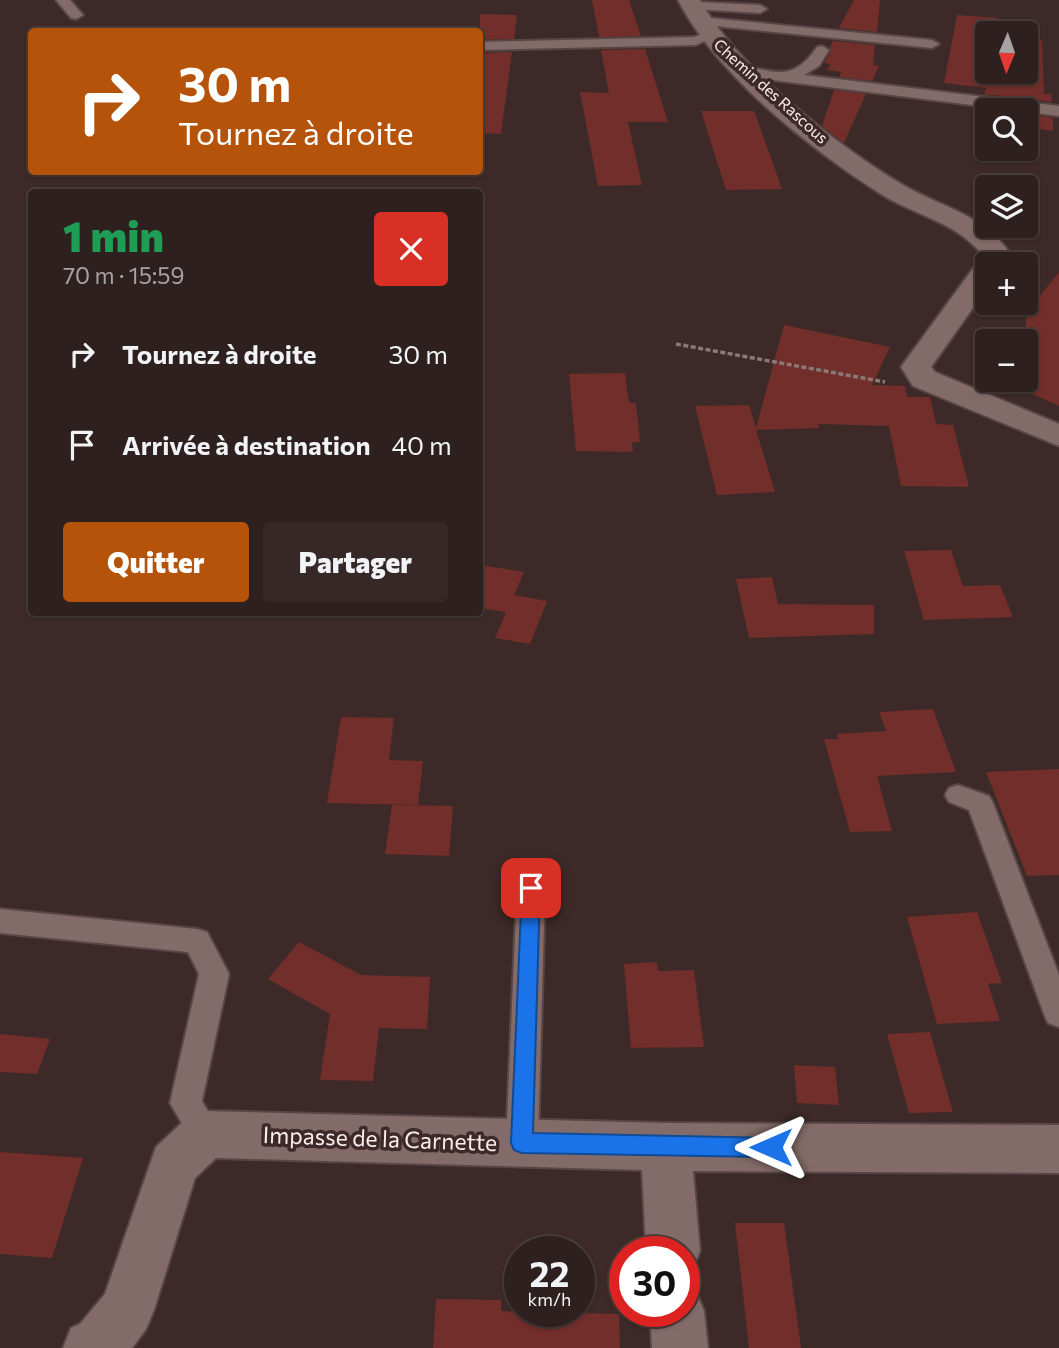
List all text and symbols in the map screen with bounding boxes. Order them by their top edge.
north arrow [975,21,1038,84]
map controls [975,21,1038,392]
street label: Chemin des Rascous [710,34,832,147]
text: 30 m [178,52,291,112]
icon: right [63,56,154,147]
button: search [975,98,1038,161]
text: Tournez à droite [178,112,414,152]
button: layers [975,175,1038,238]
text: 1 min [63,209,164,261]
button: close [374,212,448,286]
button: + [975,252,1038,315]
text: 70 m · 15:59 [63,261,184,289]
button: − [975,329,1038,392]
icon: right [63,335,101,373]
text: Tournez à droite [122,338,317,369]
text: 30 m [389,338,448,369]
icon: arrive [63,426,101,464]
text: Arrivée à destination [122,429,370,460]
text: 40 m [391,429,452,460]
button: Quitter [63,522,249,602]
button: Partager [263,522,448,602]
pin [501,858,561,918]
icon: arrive [512,869,550,907]
position arrow [734,1110,808,1184]
street label: Impasse de la Carnette [262,1120,498,1156]
speed limit sign: 30 [609,1236,700,1327]
text: 22 [530,1251,569,1294]
text: km/h [528,1288,571,1310]

